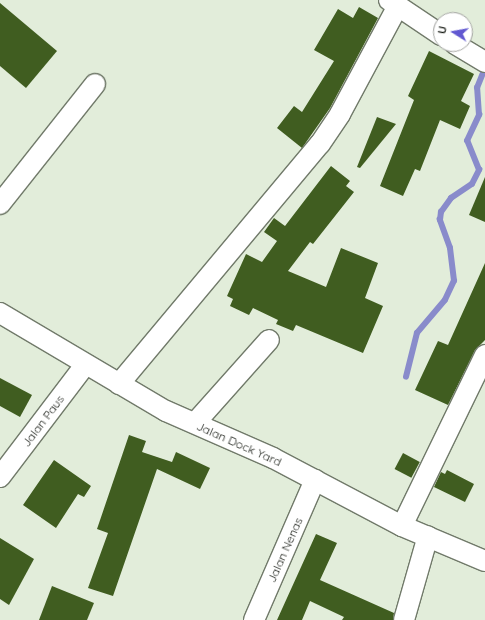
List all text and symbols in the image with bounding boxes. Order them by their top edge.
north arrow [433,12,473,52]
text: U [435,25,450,35]
street label: Jalan Paus [19,392,67,450]
street label: Jalan Dock Yard [194,419,284,469]
street label: Jalan Nenas [264,515,306,585]

